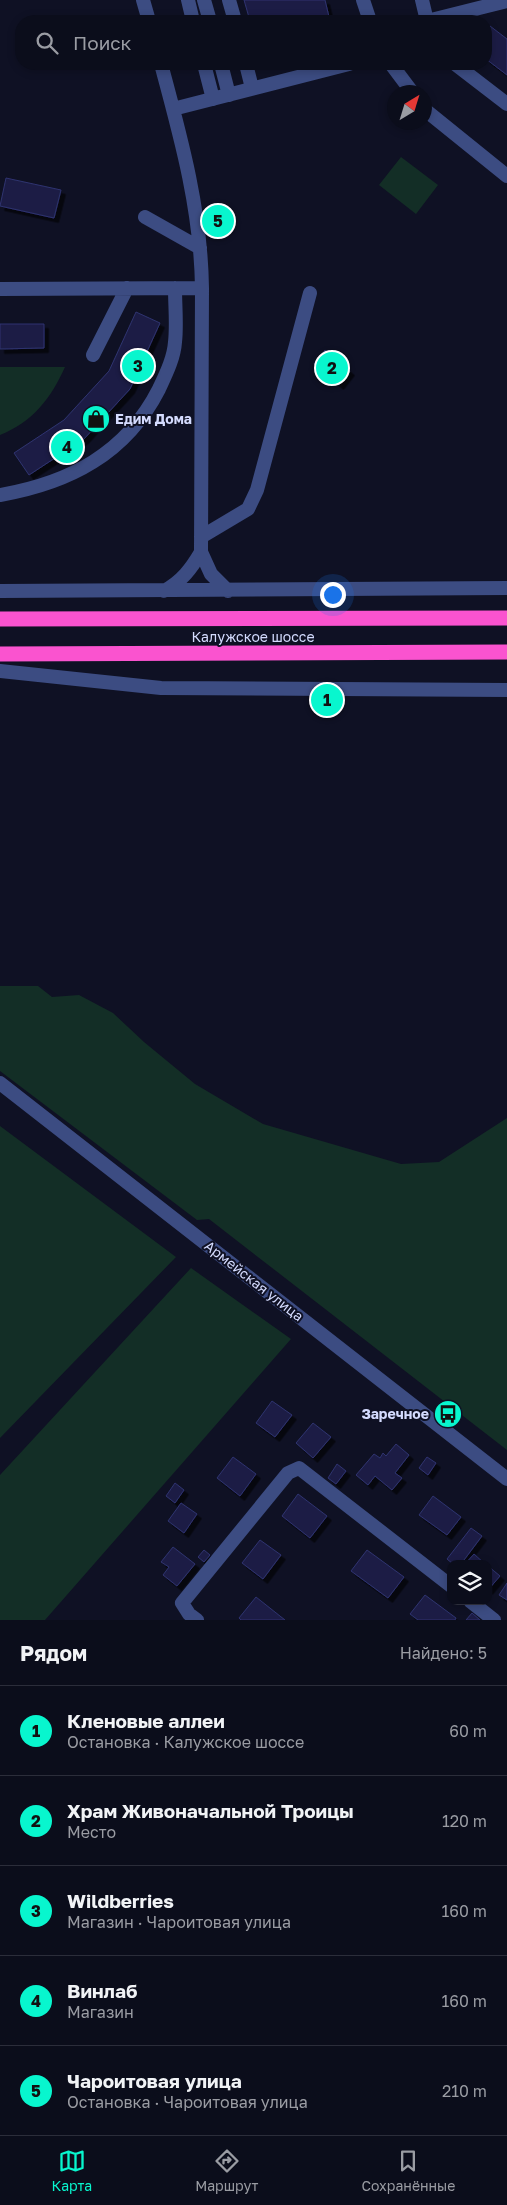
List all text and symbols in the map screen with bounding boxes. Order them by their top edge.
search box [15,15,492,70]
icon: search [33,29,61,57]
text: Поиск [73,31,132,54]
north arrow [387,85,432,130]
pin: 5 [202,202,234,240]
pin: 3 [122,347,154,385]
pin: 2 [316,349,348,387]
shop icon: Едим Дома [81,404,111,434]
place label: Едим Дома [115,410,192,427]
pin: 4 [51,428,83,466]
your location [320,582,346,608]
street label: Калужское шоссе [191,628,315,645]
pin: 1 [311,681,343,719]
street label: Армейская улица [202,1237,307,1324]
bus stop icon: Заречное [433,1399,463,1429]
place label: Заречное [361,1405,429,1422]
map controls [447,1560,492,1605]
button: layers [447,1560,492,1605]
text: Рядом [20,1640,87,1666]
text: Найдено: 5 [400,1643,487,1663]
text: Кленовые аллеи [67,1709,225,1732]
text: 1 [32,1721,40,1741]
text: 60 m [449,1721,487,1741]
text: Остановка · Калужское шоссе [67,1732,304,1752]
text: Храм Живоначальной Троицы [67,1799,354,1822]
text: 2 [31,1811,41,1831]
text: 120 m [442,1811,487,1831]
text: Место [67,1822,116,1842]
text: Wildberries [67,1889,174,1912]
text: 3 [31,1901,41,1921]
text: 160 m [441,1901,487,1921]
text: Магазин · Чароитовая улица [67,1912,291,1932]
text: Винлаб [67,1979,137,2002]
text: 4 [31,1991,41,2011]
text: 160 m [441,1991,487,2011]
text: Магазин [67,2002,134,2022]
text: Чароитовая улица [67,2069,242,2092]
text: 5 [31,2081,41,2101]
text: 210 m [442,2081,487,2101]
text: Остановка · Чароитовая улица [67,2092,308,2112]
tab: Карта [52,2147,92,2194]
tab: Маршрут [195,2147,258,2194]
tab: Сохранённые [361,2147,455,2194]

